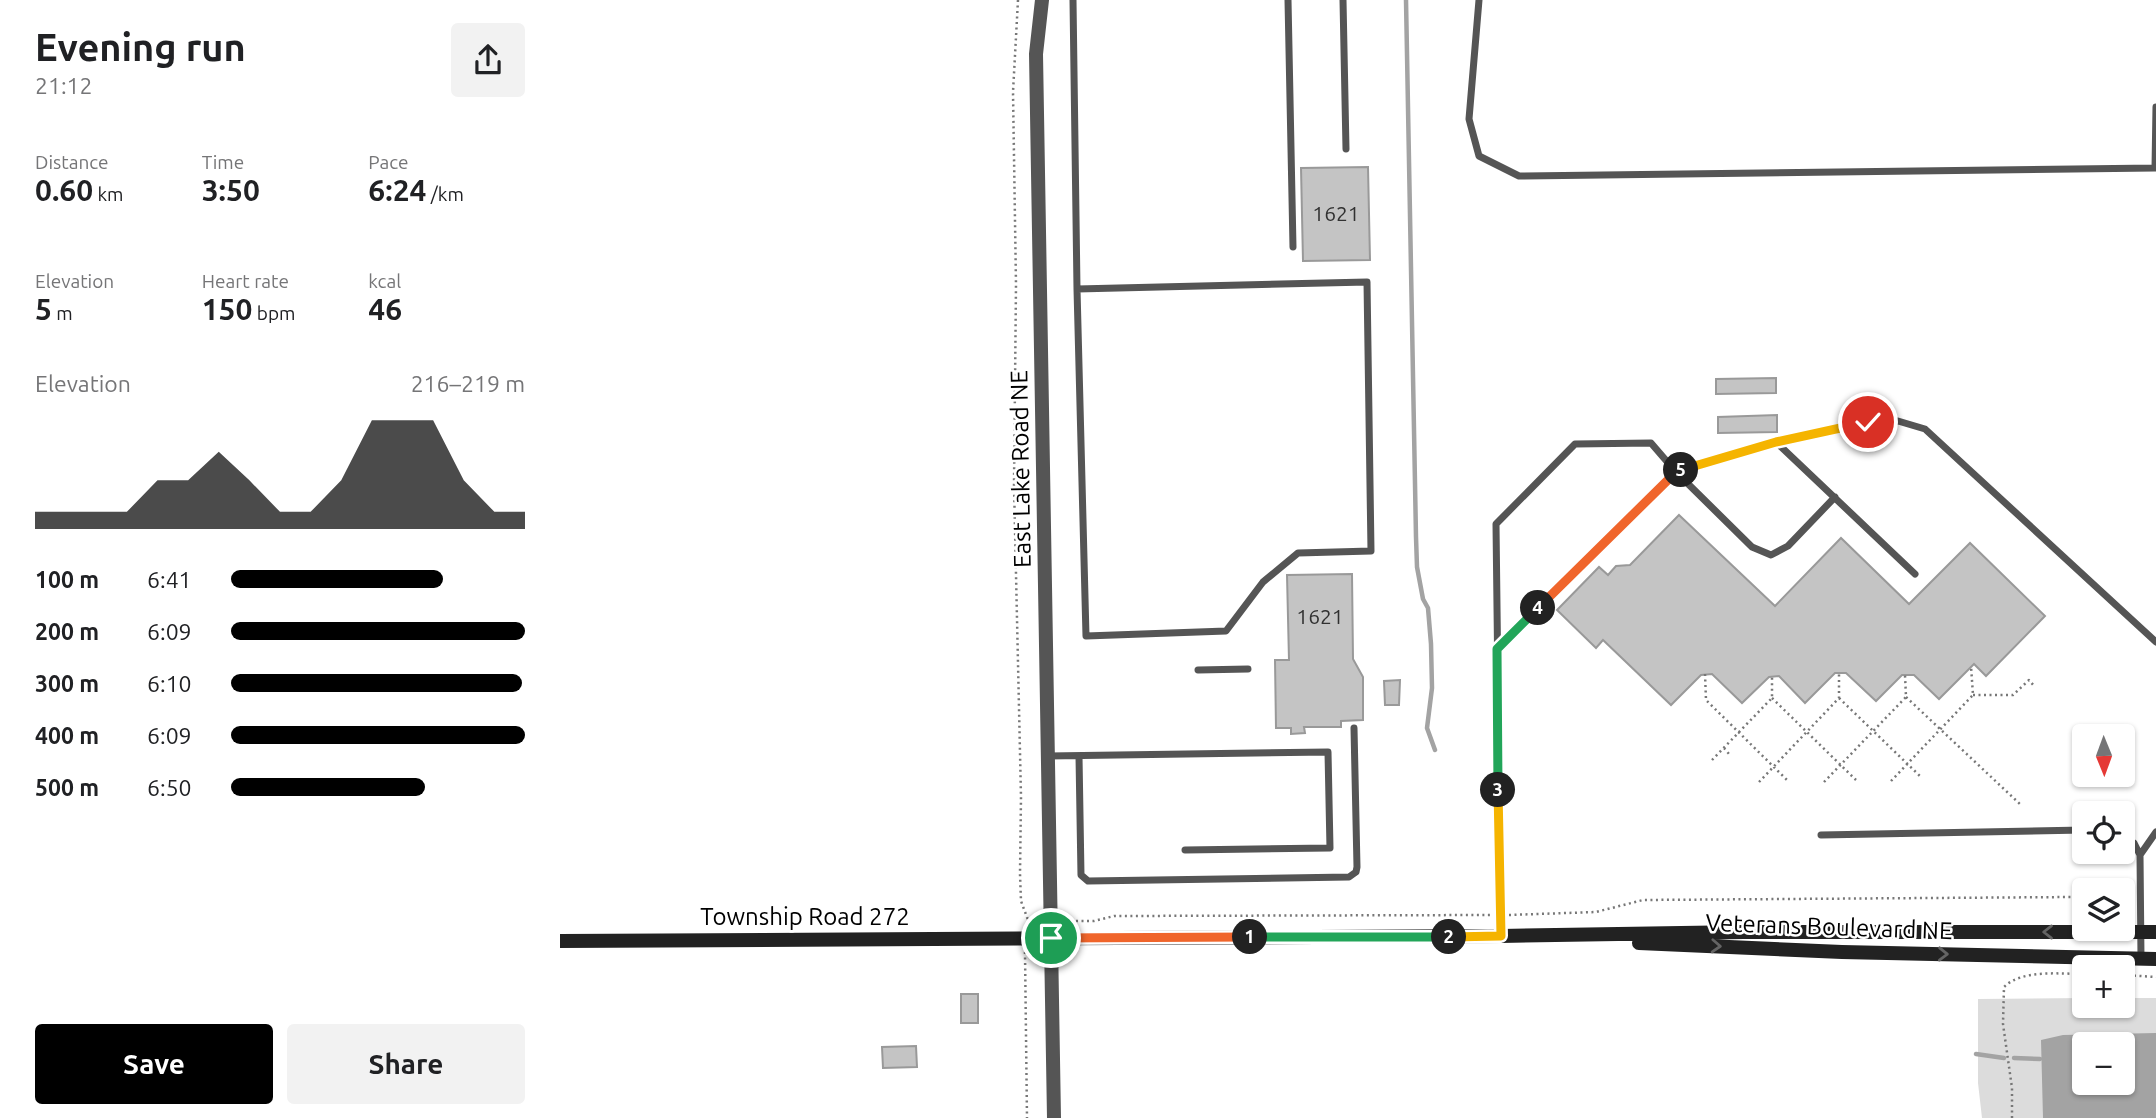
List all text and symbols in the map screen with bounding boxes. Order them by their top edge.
button: share [451,23,525,97]
text: Evening run [35,26,246,68]
text: 21:12 [35,73,93,98]
text: Distance [35,151,109,173]
text: Time [202,151,244,173]
text: Pace [368,151,409,173]
text: 0.60 [35,173,93,207]
text: 3:50 [202,173,260,207]
text: 6:24 [368,173,426,207]
text: km [93,183,123,205]
text: /km [426,183,464,205]
house number: 1621 [1312,201,1360,225]
text: Elevation [35,270,114,292]
text: Heart rate [202,270,289,292]
text: kcal [368,270,401,292]
text: 5 [35,292,52,326]
text: 150 [202,292,252,326]
text: 46 [368,292,402,326]
text: m [52,302,73,324]
text: bpm [252,302,295,324]
street label: East Lake Road NE [1005,370,1036,568]
text: Elevation [35,371,131,396]
text: 216–219 m [411,371,525,396]
pin [1838,392,1898,452]
icon: check [1849,403,1887,441]
pin: 5 [1664,452,1698,488]
text: 5 [1675,458,1686,480]
text: 100 m [35,567,99,592]
text: 6:41 [147,567,192,592]
pin: 4 [1520,590,1556,626]
text: 4 [1532,596,1543,618]
house number: 1621 [1296,604,1344,628]
text: 200 m [35,619,99,644]
text: 6:09 [147,619,192,644]
text: 300 m [35,671,99,696]
text: 6:10 [147,671,192,696]
text: 400 m [35,723,99,748]
text: 6:09 [147,723,192,748]
north arrow [2072,724,2135,788]
map controls [2072,724,2135,1095]
pin: 3 [1480,772,1516,808]
text: 500 m [35,775,99,800]
text: 6:50 [147,775,192,800]
text: 3 [1492,778,1503,800]
button: locate [2072,801,2135,864]
button: layers [2072,878,2135,941]
street label: Township Road 272 [700,903,910,930]
pin [1021,908,1081,968]
street label: Veterans Boulevard NE [1705,909,1953,944]
icon: arrive [1032,919,1070,957]
pin: 1 [1232,920,1268,954]
pin: 2 [1432,920,1466,954]
one-way arrow [2042,924,2053,940]
text: 1 [1244,925,1255,947]
text: 2 [1443,925,1454,947]
one-way arrow [1711,938,1722,953]
one-way arrow [1939,946,1949,962]
button: + [2072,955,2135,1018]
button: Save [35,1024,273,1104]
button: Share [287,1024,525,1104]
button: − [2072,1032,2135,1095]

